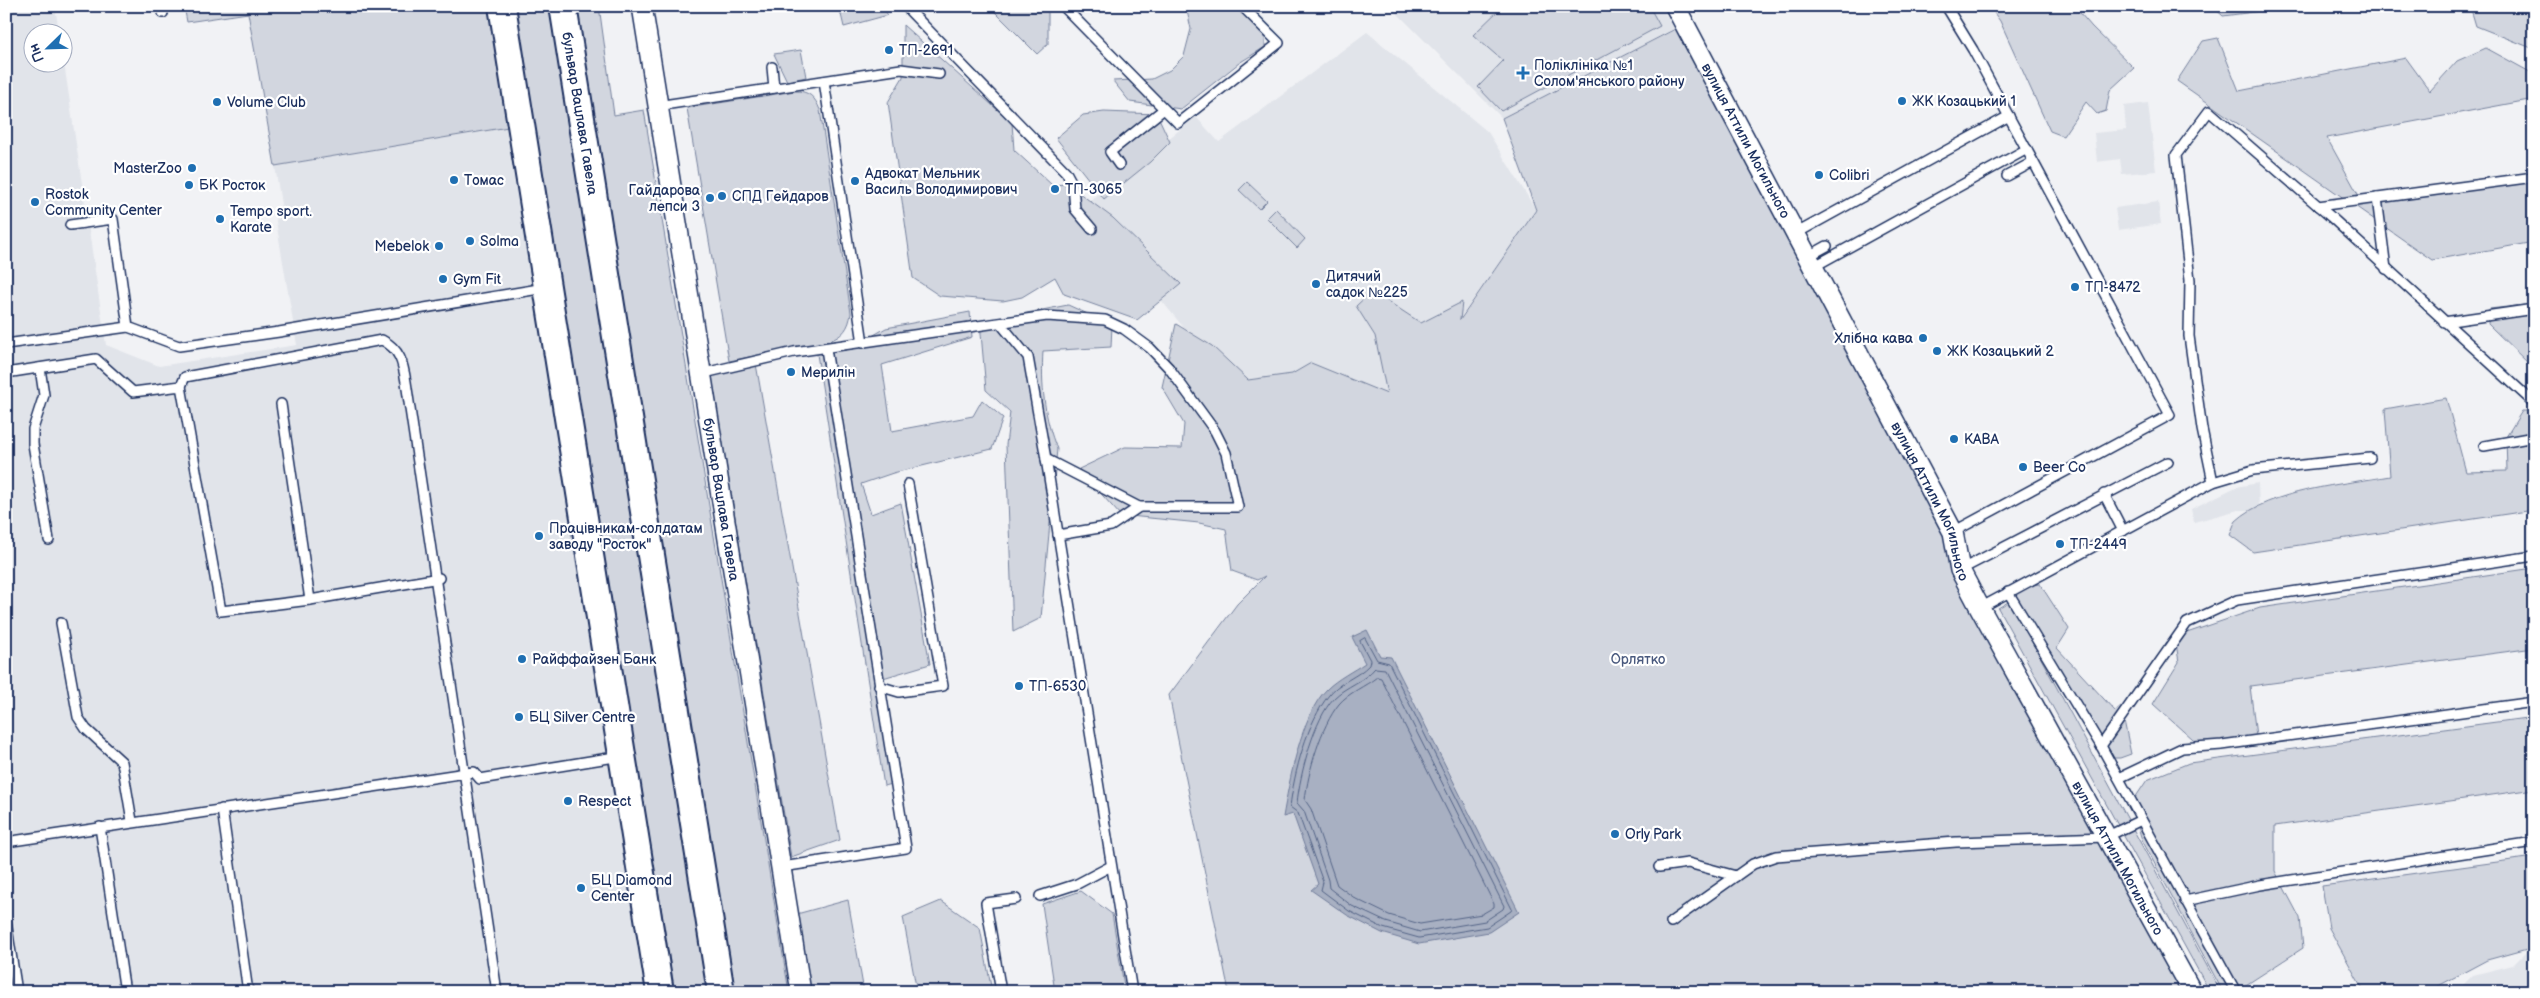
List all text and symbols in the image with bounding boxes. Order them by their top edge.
north arrow [22,22,72,72]
street label: бульвар Вацлава Гавела [558,31,601,197]
text: Пн [25,41,48,65]
place label: ТП-2691 [899,42,953,59]
marker: ТП-2691 [883,44,895,56]
place label: Поліклініка №1 Солом'янського району [1534,57,1685,90]
street label: вулиця Аттили Могильного [1698,60,1794,221]
marker: Поліклініка №1 Солом'янського району [1516,66,1530,80]
place label: ЖК Козацький 1 [1912,93,2016,110]
place label: Volume Club [227,94,306,111]
marker: ЖК Козацький 1 [1896,95,1908,107]
marker: Volume Club [211,96,223,108]
place label: MasterZoo [113,160,182,177]
marker: MasterZoo [186,162,198,174]
place label: Адвокат Мельник Василь Володимирович [864,165,1017,198]
place label: Colibri [1829,167,1870,184]
marker: Colibri [1813,169,1825,181]
place label: Томас [464,172,504,189]
marker: Томас [448,174,460,186]
marker: Адвокат Мельник Василь Володимирович [849,175,861,187]
place label: БК Росток [199,177,266,194]
marker: БК Росток [183,179,195,191]
place label: ТП-3065 [1065,181,1122,198]
place label: Гайдарова лепси 3 [628,182,701,215]
marker: ТП-3065 [1049,183,1061,195]
place label: Rostok Community Center [45,186,163,219]
place label: СПД Гейдаров [732,188,829,205]
marker: СПД Гейдаров [716,190,728,202]
marker: Гайдарова лепси 3 [704,192,716,204]
marker: Rostok Community Center [29,196,41,208]
place label: Tempo sport. Karate [230,203,312,236]
marker: Tempo sport. Karate [214,213,226,225]
place label: Solma [480,233,519,250]
marker: Solma [464,235,476,247]
place label: Mebelok [375,238,429,255]
marker: Mebelok [433,240,445,252]
place label: Дитячий садок №225 [1326,268,1408,301]
place label: Gym Fit [453,271,502,288]
marker: Gym Fit [437,273,449,285]
marker: Дитячий садок №225 [1310,278,1322,290]
place label: ТП-8472 [2085,279,2141,296]
marker: ТП-8472 [2069,281,2081,293]
place label: Хлібна кава [1834,330,1914,347]
marker: Хлібна кава [1917,332,1929,344]
place label: ЖК Козацький 2 [1947,343,2054,360]
marker: ЖК Козацький 2 [1931,345,1943,357]
place label: Мерилін [801,364,856,381]
marker: Мерилін [785,366,797,378]
street label: бульвар Вацлава Гавела [700,417,743,583]
street label: вулиця Аттили Могильного [1887,419,1972,584]
place label: КАВА [1964,431,1999,448]
marker: КАВА [1948,433,1960,445]
place label: Beer Co [2033,459,2086,476]
marker: Beer Co [2017,461,2029,473]
place label: Працівникам-солдатам заводу "Росток" [549,520,703,553]
marker: Працівникам-солдатам заводу "Росток" [533,530,545,542]
place label: ТП-2449 [2070,536,2127,553]
marker: ТП-2449 [2054,538,2066,550]
place label: Райффайзен Банк [532,651,657,668]
park label: Орлятко [1611,651,1665,668]
marker: Райффайзен Банк [516,653,528,665]
place label: ТП-6530 [1029,678,1086,695]
marker: ТП-6530 [1013,680,1025,692]
place label: БЦ Silver Centre [529,709,635,726]
marker: БЦ Silver Centre [513,711,525,723]
street label: вулиця Аттили Могильного [2068,778,2167,938]
place label: Respect [578,793,632,810]
marker: Respect [562,795,574,807]
place label: Orly Park [1625,826,1681,843]
marker: Orly Park [1609,828,1621,840]
place label: БЦ Diamond Center [591,872,672,905]
marker: БЦ Diamond Center [575,882,587,894]

